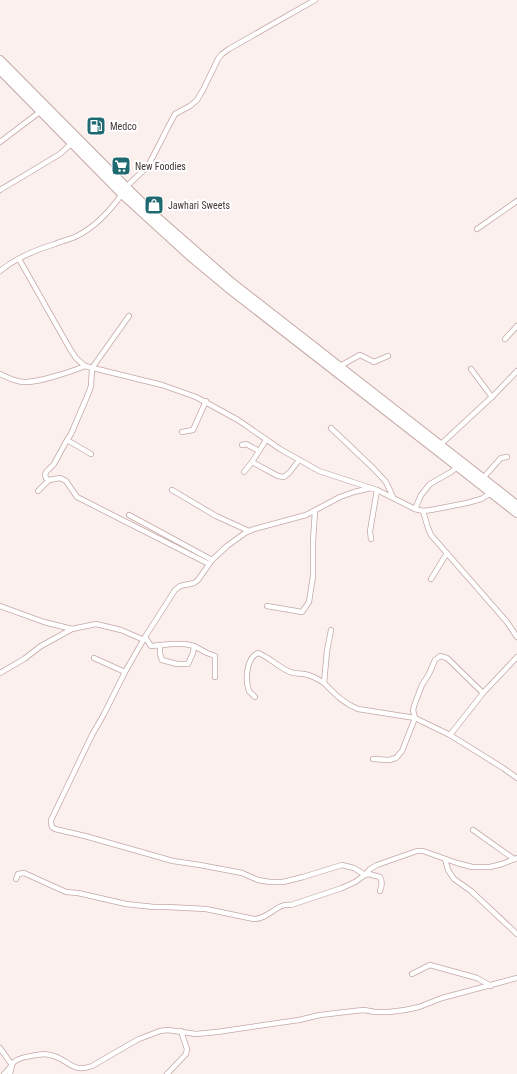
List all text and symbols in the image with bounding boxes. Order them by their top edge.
fuel station icon: Medco [85,115,107,137]
place label: Medco [110,121,137,132]
supermarket icon: New Foodies [110,155,132,177]
place label: New Foodies [135,161,186,172]
shop icon: Jawhari Sweets [143,194,165,216]
place label: Jawhari Sweets [168,200,230,211]

